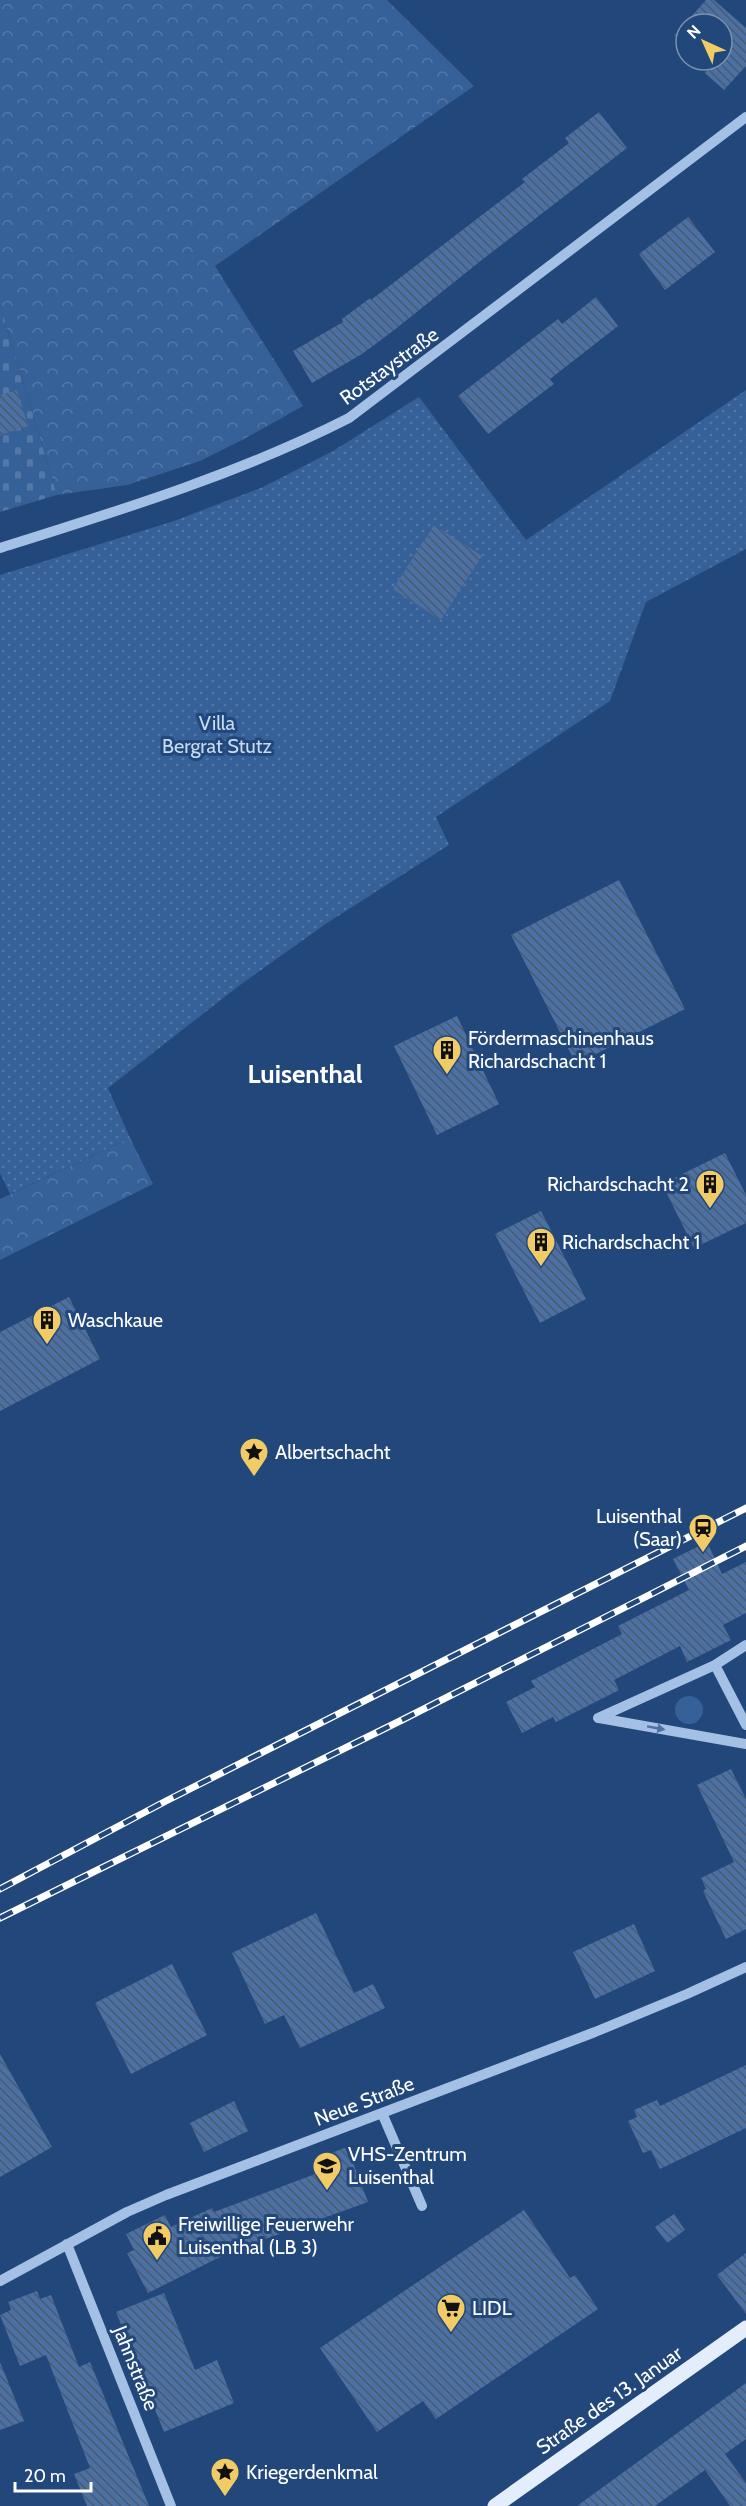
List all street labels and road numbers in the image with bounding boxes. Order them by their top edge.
street label: Rotstaystraße [335,322,443,410]
street label: Neue Straße [311,2071,417,2131]
street label: Jahnstraße [108,2321,164,2414]
street label: Straße des 13. Januar [532,2340,687,2459]

